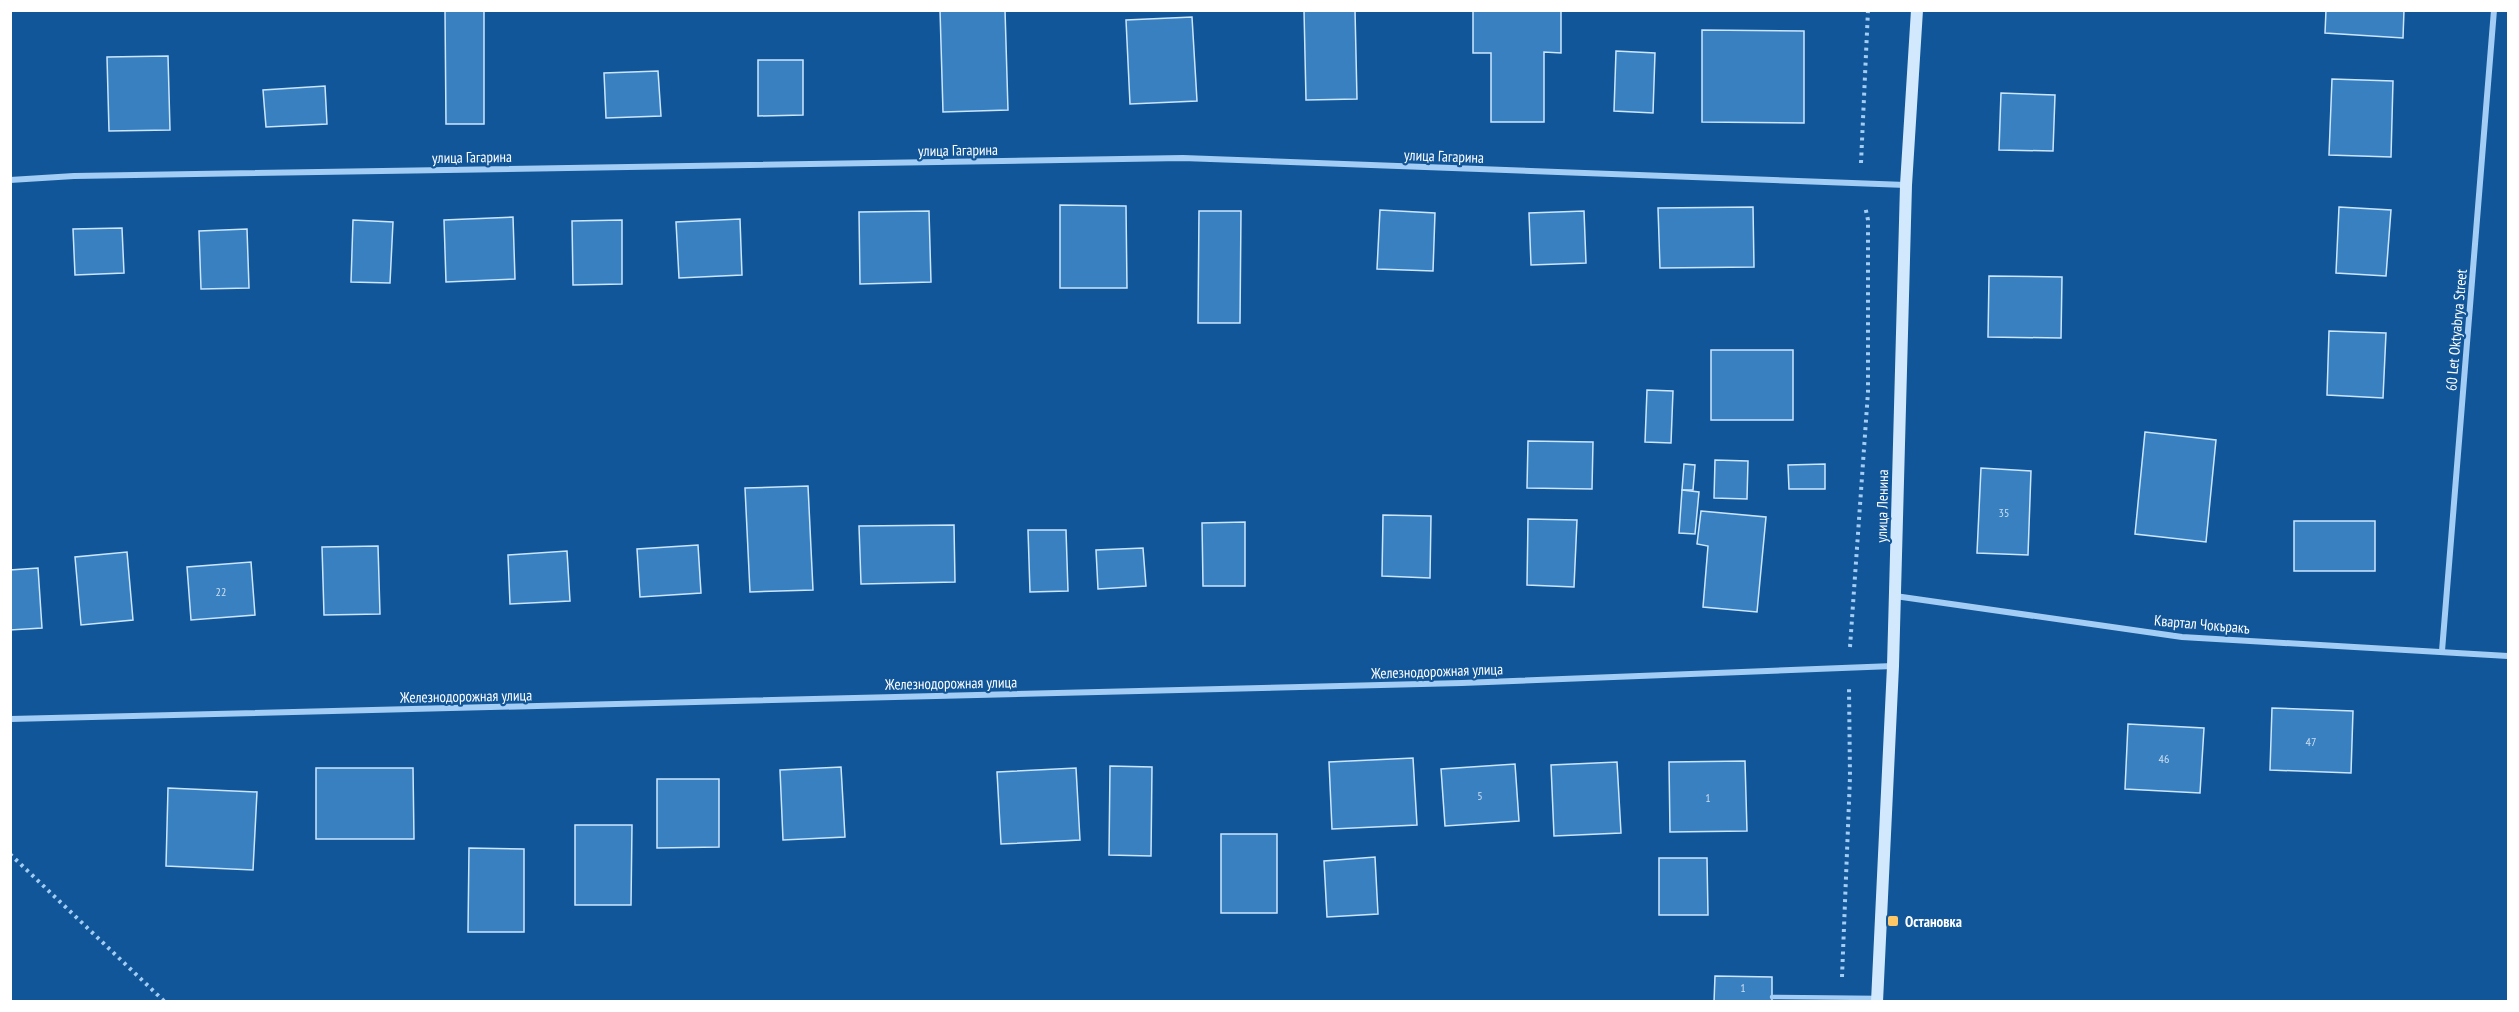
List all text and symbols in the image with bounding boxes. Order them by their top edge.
street label: улица Гагарина [918,140,998,160]
street label: улица Гагарина [1404,145,1484,167]
street label: улица Гагарина [432,147,512,167]
street label: 60 Let Oktyabrya Street [2441,268,2471,392]
street label: улица Ленина [1872,469,1892,543]
house number: 35 [1999,505,2009,520]
house number: 22 [216,584,226,599]
street label: Квартал Чокъракъ [2153,610,2251,638]
street label: Железнодорожная улица [1370,659,1503,683]
street label: Железнодорожная улица [884,672,1017,694]
street label: Железнодорожная улица [399,685,532,707]
house number: 47 [2306,734,2316,749]
house number: 46 [2159,751,2169,766]
house number: 5 [1477,788,1483,803]
house number: 1 [1705,790,1711,805]
place label: Остановка [1905,912,1962,931]
marker: Остановка [1886,914,1900,928]
house number: 1 [1740,980,1746,995]

